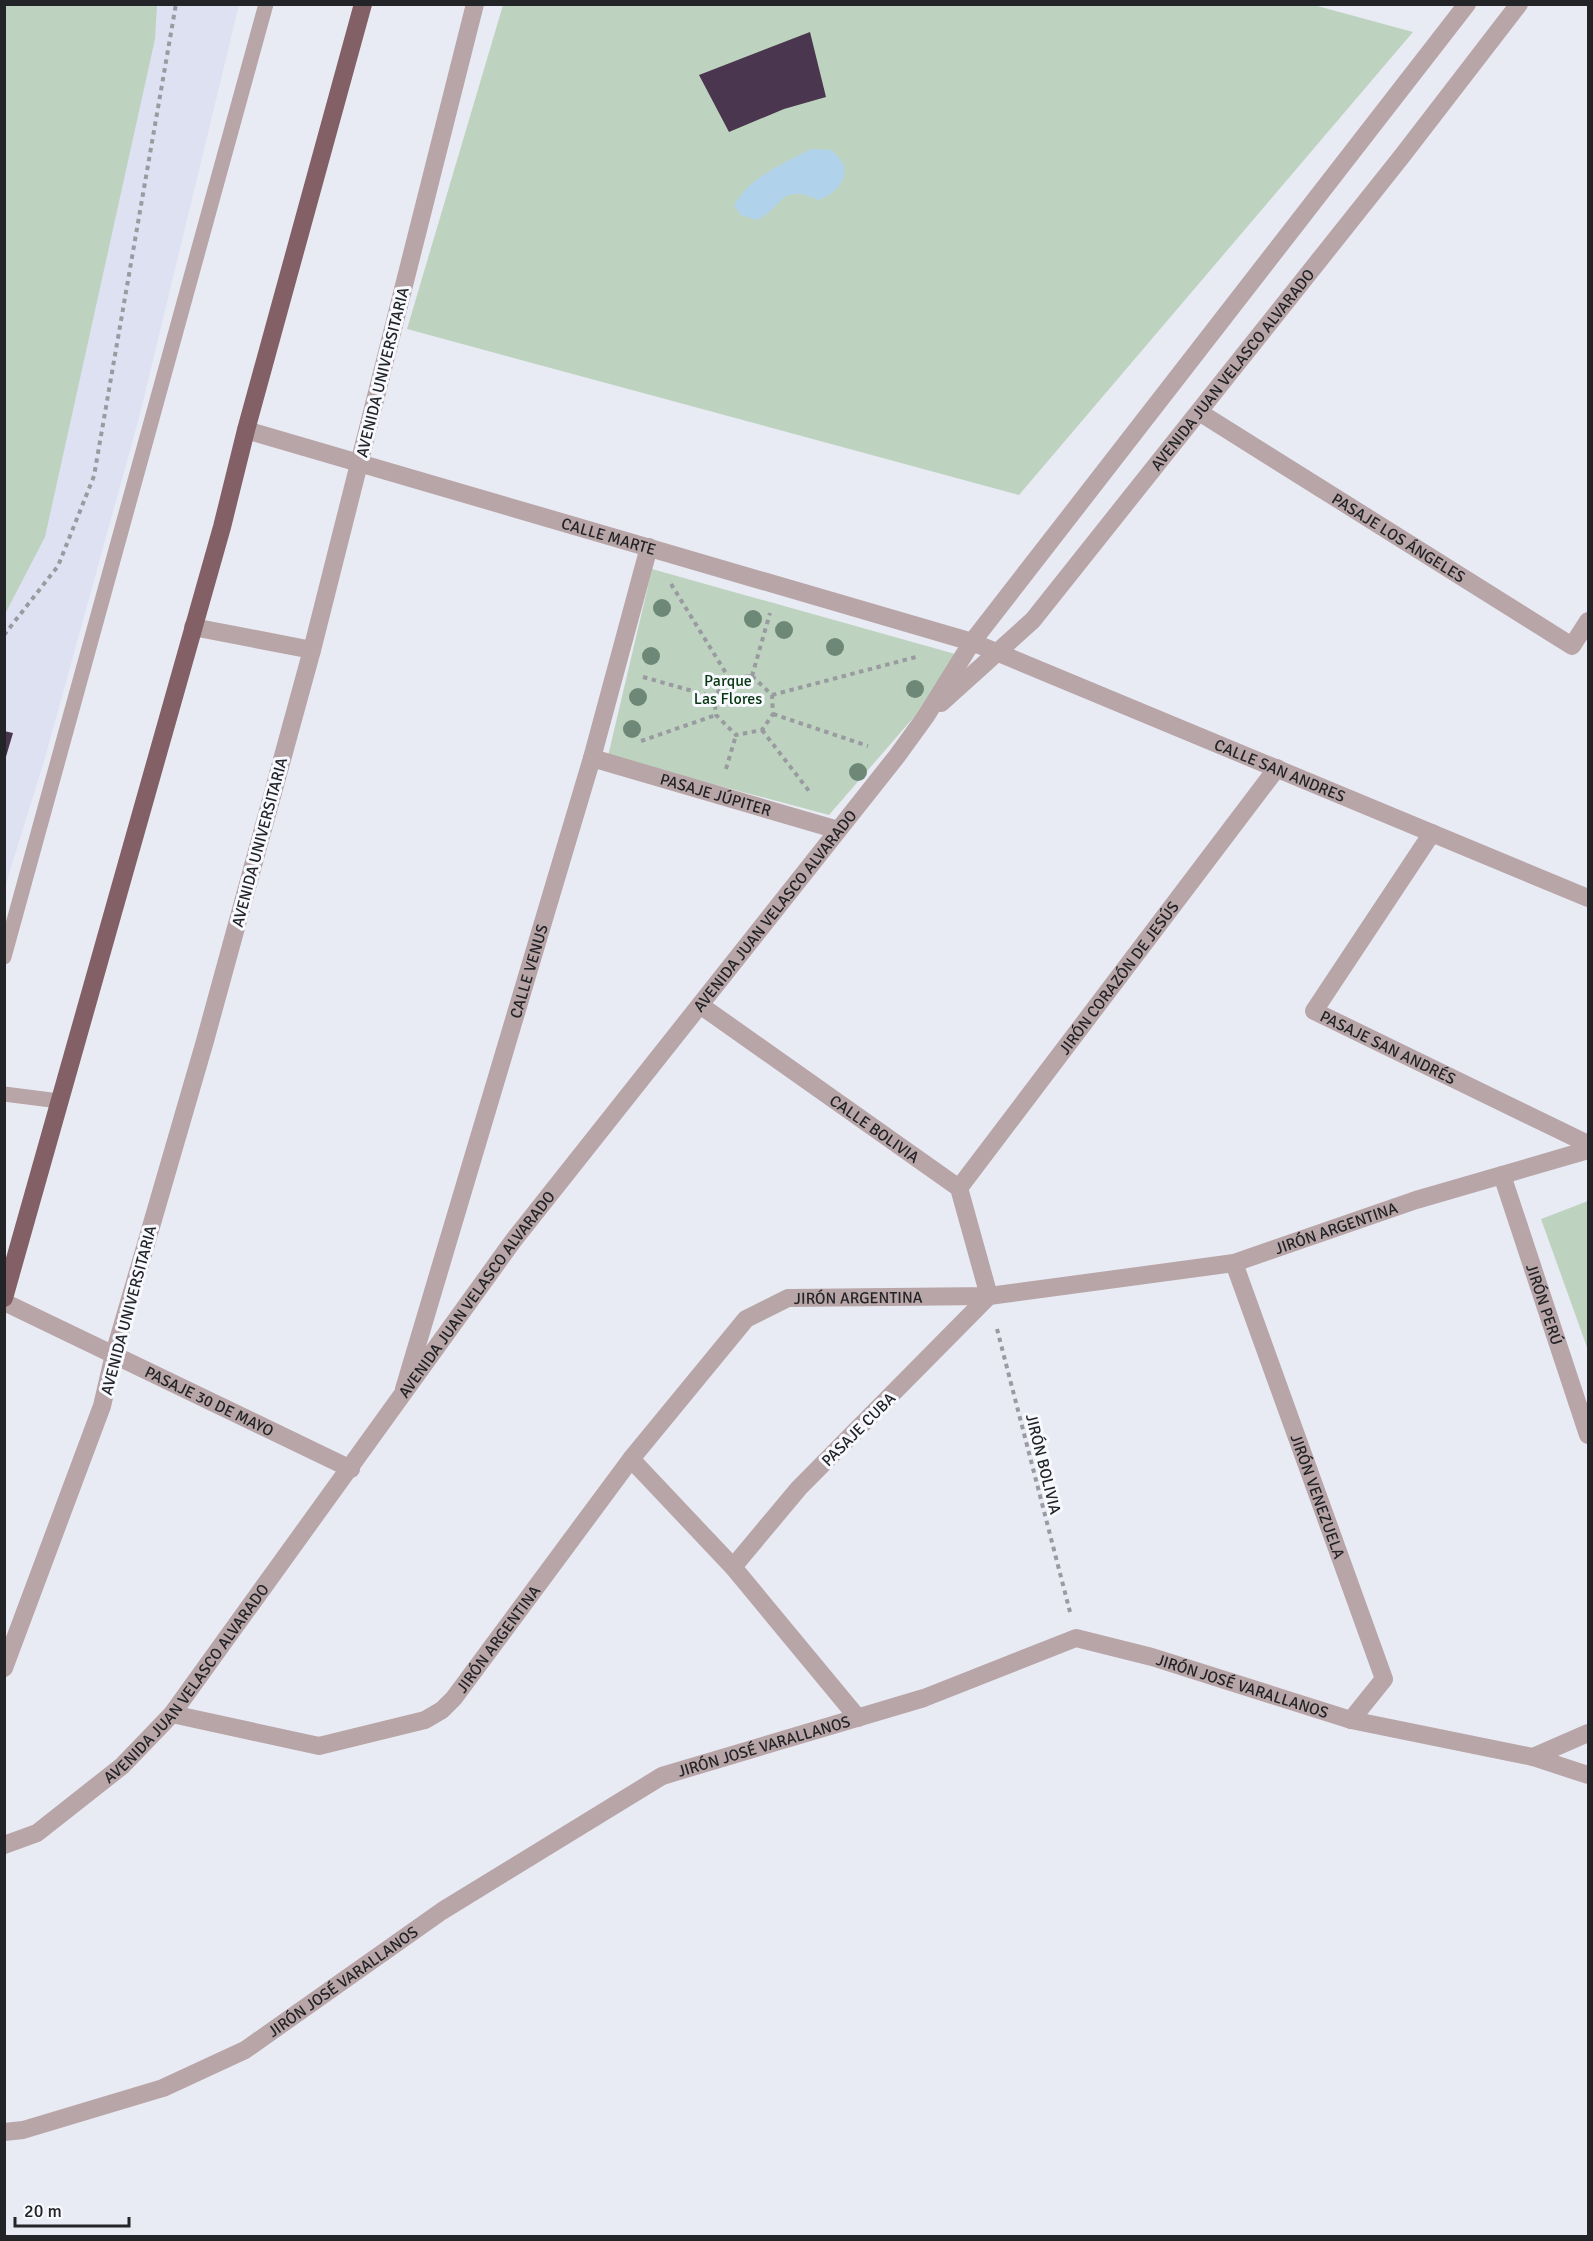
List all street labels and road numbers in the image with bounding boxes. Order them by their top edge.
street label: AVENIDA JUAN VELASCO ALVARADO [1147,265,1319,475]
street label: AVENIDA UNIVERSITARIA [352,285,414,459]
street label: PASAJE LOS ÁNGELES [1328,489,1469,588]
street label: CALLE MARTE [559,514,658,560]
street label: CALLE SAN ANDRES [1211,735,1348,807]
street label: AVENIDA UNIVERSITARIA [228,755,292,929]
street label: PASAJE JÚPITER [658,769,774,821]
street label: AVENIDA JUAN VELASCO ALVARADO [689,806,861,1016]
street label: JIRÓN CORAZÓN DE JESÚS [1055,897,1184,1059]
street label: CALLE VENUS [506,922,553,1021]
street label: PASAJE SAN ANDRÉS [1317,1007,1459,1089]
street label: CALLE BOLIVIA [825,1091,923,1168]
street label: AVENIDA JUAN VELASCO ALVARADO [394,1187,560,1402]
street label: JIRÓN ARGENTINA [1272,1198,1401,1259]
street label: AVENIDA UNIVERSITARIA [97,1223,161,1397]
street label: JIRÓN PERÚ [1521,1261,1567,1348]
street label: JIRÓN ARGENTINA [794,1288,923,1309]
street label: PASAJE 30 DE MAYO [141,1362,277,1441]
street label: PASAJE CUBA [818,1388,900,1471]
street label: JIRÓN BOLIVIA [1021,1412,1065,1517]
street label: JIRÓN VENEZUELA [1286,1432,1349,1562]
street label: AVENIDA JUAN VELASCO ALVARADO [100,1580,274,1788]
street label: JIRÓN ARGENTINA [452,1581,545,1697]
street label: JIRÓN JOSÉ VARALLANOS [1154,1650,1331,1723]
street label: JIRÓN JOSÉ VARALLANOS [675,1711,853,1782]
street label: JIRÓN JOSÉ VARALLANOS [264,1922,422,2042]

